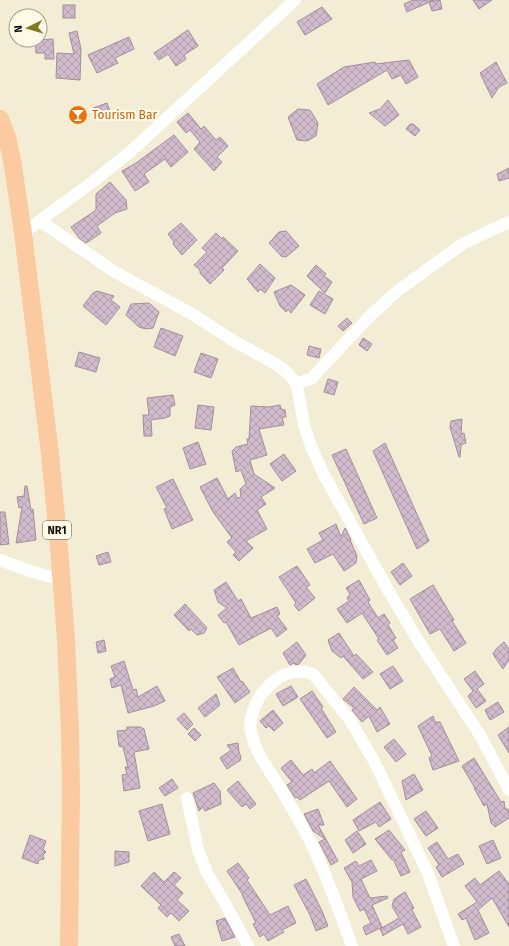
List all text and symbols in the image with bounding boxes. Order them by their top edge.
north arrow [8,8,48,48]
text: N [12,25,25,33]
bar icon: Tourism Bar [67,104,89,126]
place label: Tourism Bar [92,108,157,122]
road number: NR1 [43,521,71,539]

